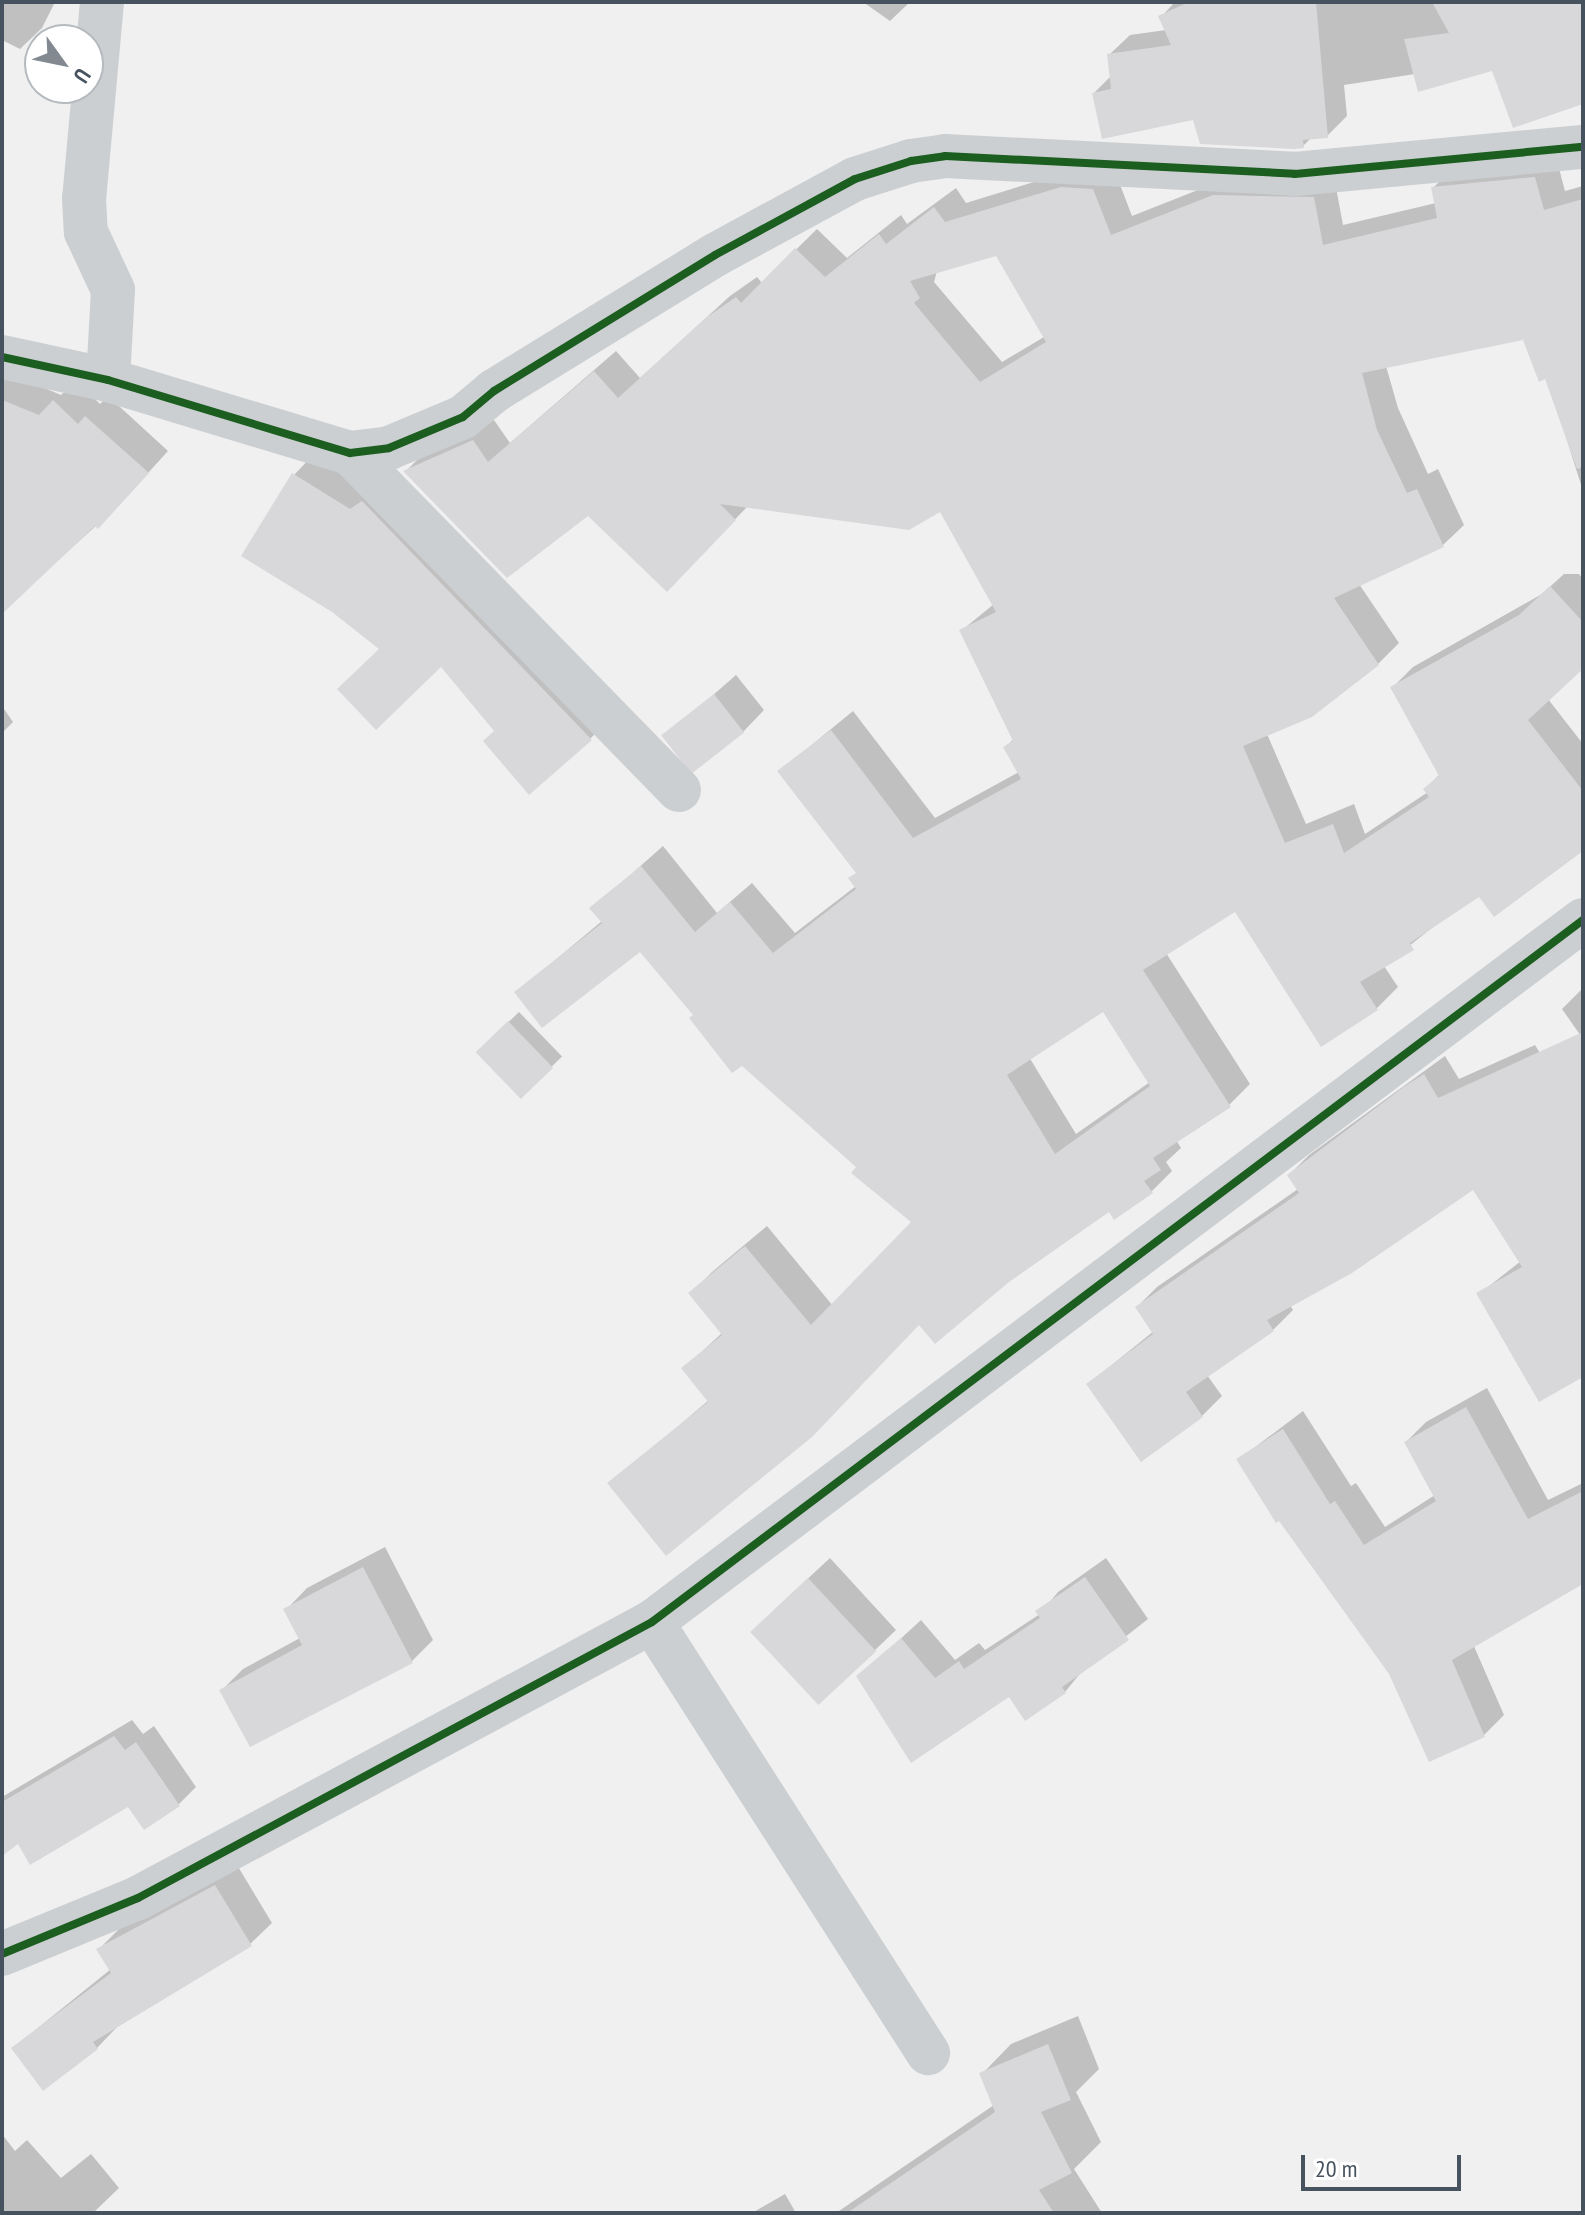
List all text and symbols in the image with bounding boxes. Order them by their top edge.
north arrow [24,24,104,104]
text: U [68,64,97,88]
scale bar [1305,2139,1465,2189]
text: 20 m [1315,2153,1357,2184]

